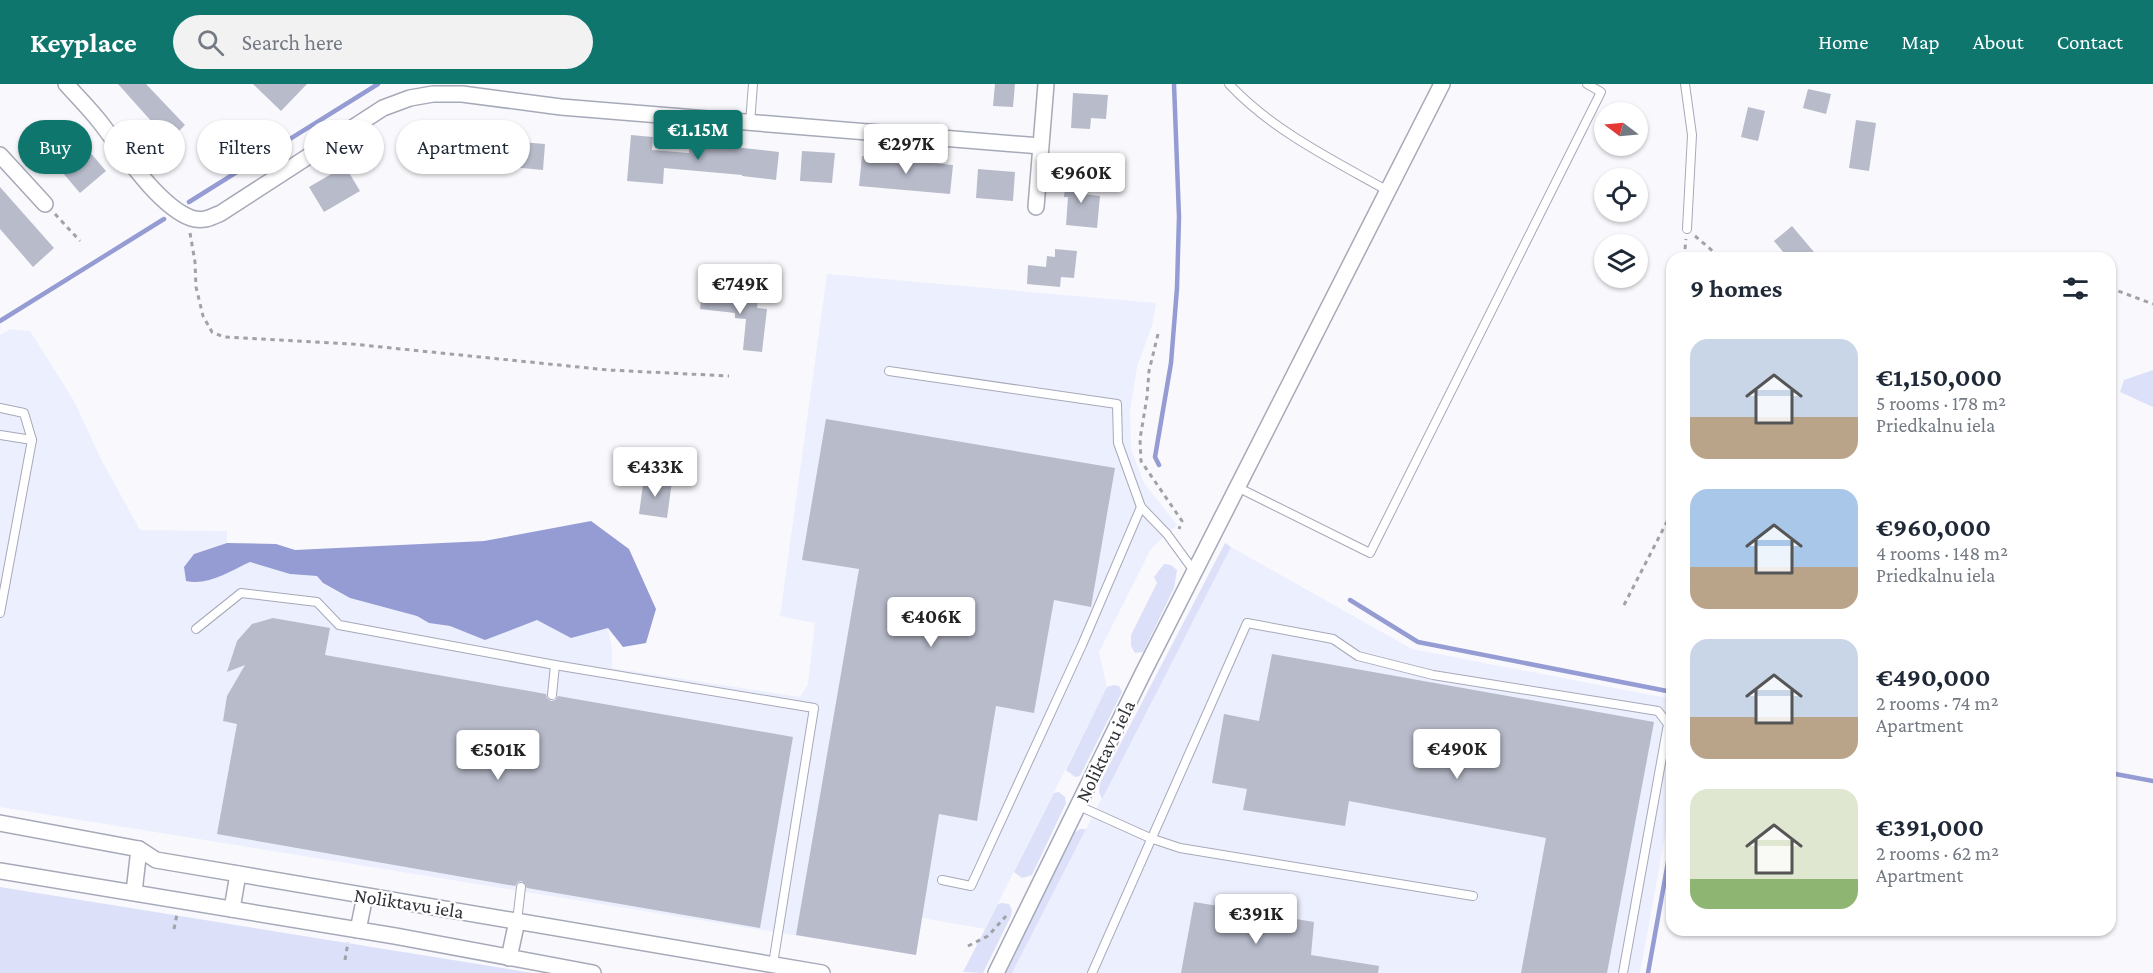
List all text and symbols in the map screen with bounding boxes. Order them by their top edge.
search box [173,15,593,69]
icon: search [194,26,227,59]
text: Keyplace [30,27,137,58]
text: Search here [242,30,343,55]
text: Home [1818,30,1868,54]
text: Map [1901,30,1940,54]
text: About [1973,30,2024,54]
text: Contact [2057,30,2123,54]
north arrow [1594,102,1648,156]
map controls [1594,102,1648,288]
pin: €1.15M [649,110,747,161]
text: €1.15M [668,118,728,140]
chip: Buy [18,120,92,174]
chip: Rent [104,120,185,174]
chip: Filters [197,120,292,174]
chip: New [304,120,384,174]
chip: Apartment [396,120,530,174]
pin: €297K [864,124,948,175]
text: €297K [878,132,934,154]
pin: €960K [1039,153,1123,204]
text: €960K [1051,161,1111,183]
button: locate [1594,168,1648,222]
button: layers [1594,234,1648,288]
pin: €749K [698,264,782,315]
text: €749K [712,272,768,294]
icon: filters [2059,272,2092,305]
text: 9 homes [1690,274,1782,303]
icon: home [1738,363,1810,435]
text: €1,150,000 [1876,363,2002,392]
text: 5 rooms · 178 m² [1876,392,2006,414]
text: Priedkalnu iela [1876,414,1995,436]
pin: €433K [613,447,697,498]
text: €433K [627,455,683,477]
icon: home [1738,513,1810,585]
text: €960,000 [1876,513,1991,542]
text: 4 rooms · 148 m² [1876,542,2008,564]
text: Priedkalnu iela [1876,564,1995,586]
pin: €406K [889,597,973,648]
text: €406K [901,605,961,627]
icon: home [1738,663,1810,735]
text: €490,000 [1876,663,1991,692]
text: 2 rooms · 74 m² [1876,692,1998,714]
street label: Noliktavu iela [1071,696,1139,806]
text: Apartment [1876,714,1963,736]
pin: €490K [1415,729,1499,780]
pin: €501K [456,730,540,781]
text: €490K [1427,737,1487,759]
text: €501K [470,738,526,760]
icon: home [1738,813,1810,885]
text: €391,000 [1876,813,1984,842]
text: 2 rooms · 62 m² [1876,842,1999,864]
text: Apartment [1876,864,1963,886]
street label: Noliktavu iela [353,883,465,923]
pin: €391K [1214,894,1298,945]
text: €391K [1229,902,1283,924]

